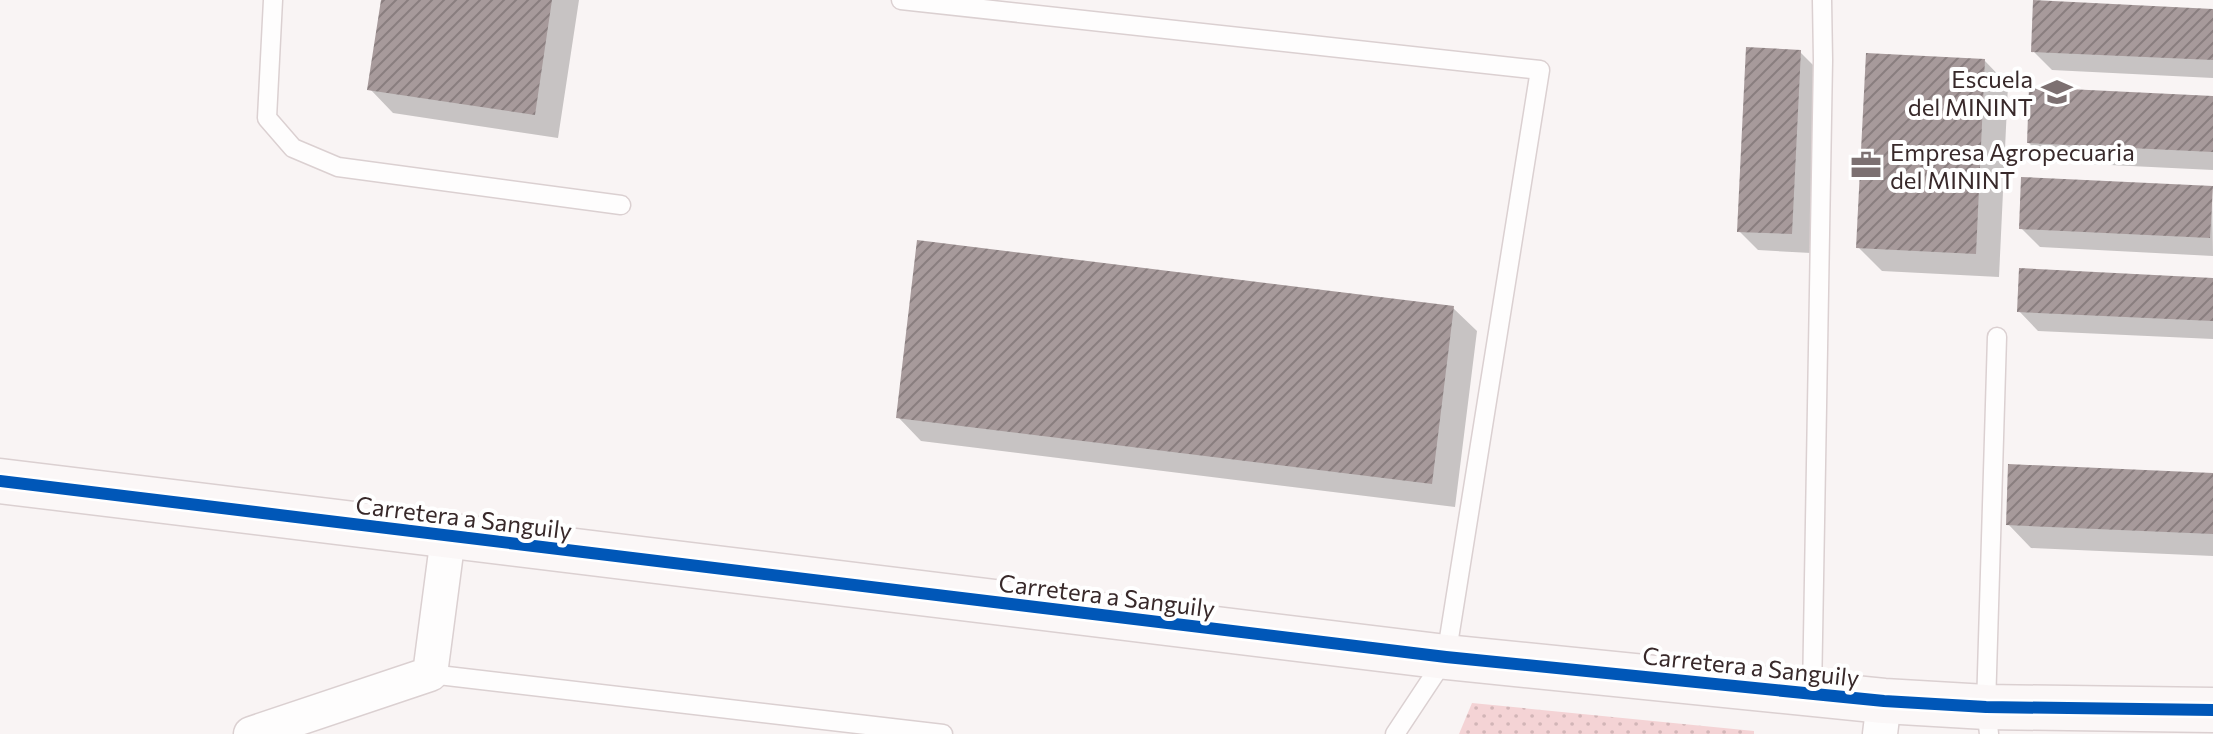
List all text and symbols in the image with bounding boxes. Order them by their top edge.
place label: Escuela del MININT [1908,64,2033,121]
school or university icon: Escuela del MININT [2040,75,2074,109]
place label: Empresa Agropecuaria del MININT [1890,137,2135,194]
office icon: Empresa Agropecuaria del MININT [1849,148,1883,182]
street label: Carretera a Sanguily [354,489,574,545]
street label: Carretera a Sanguily [997,567,1217,623]
street label: Carretera a Sanguily [1641,640,1861,692]

